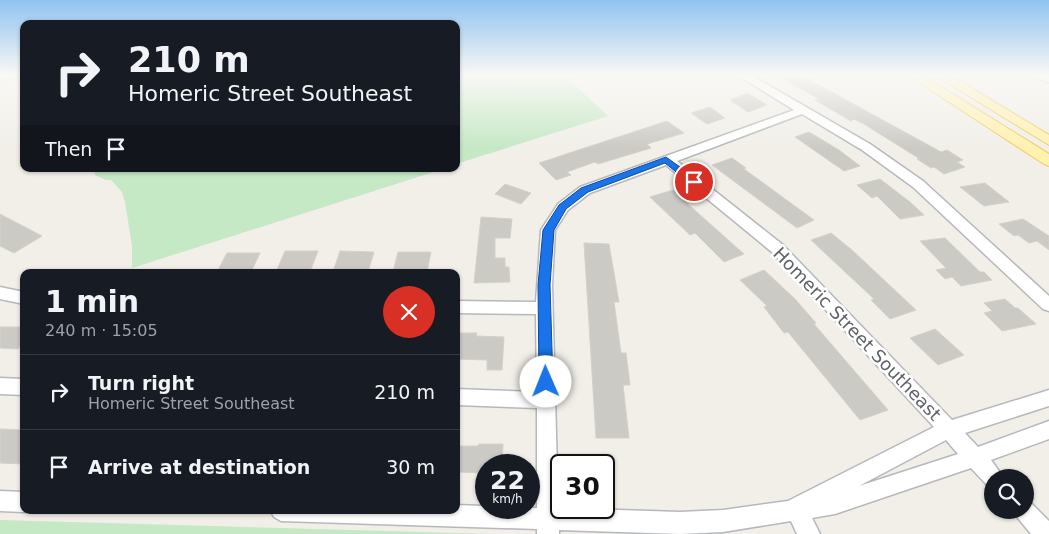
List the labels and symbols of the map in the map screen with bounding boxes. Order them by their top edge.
pin [673,161,715,203]
street label: Homeric Street Southeast [769,243,946,425]
position arrow [519,355,571,407]
speed limit sign: 30 [550,454,615,519]

